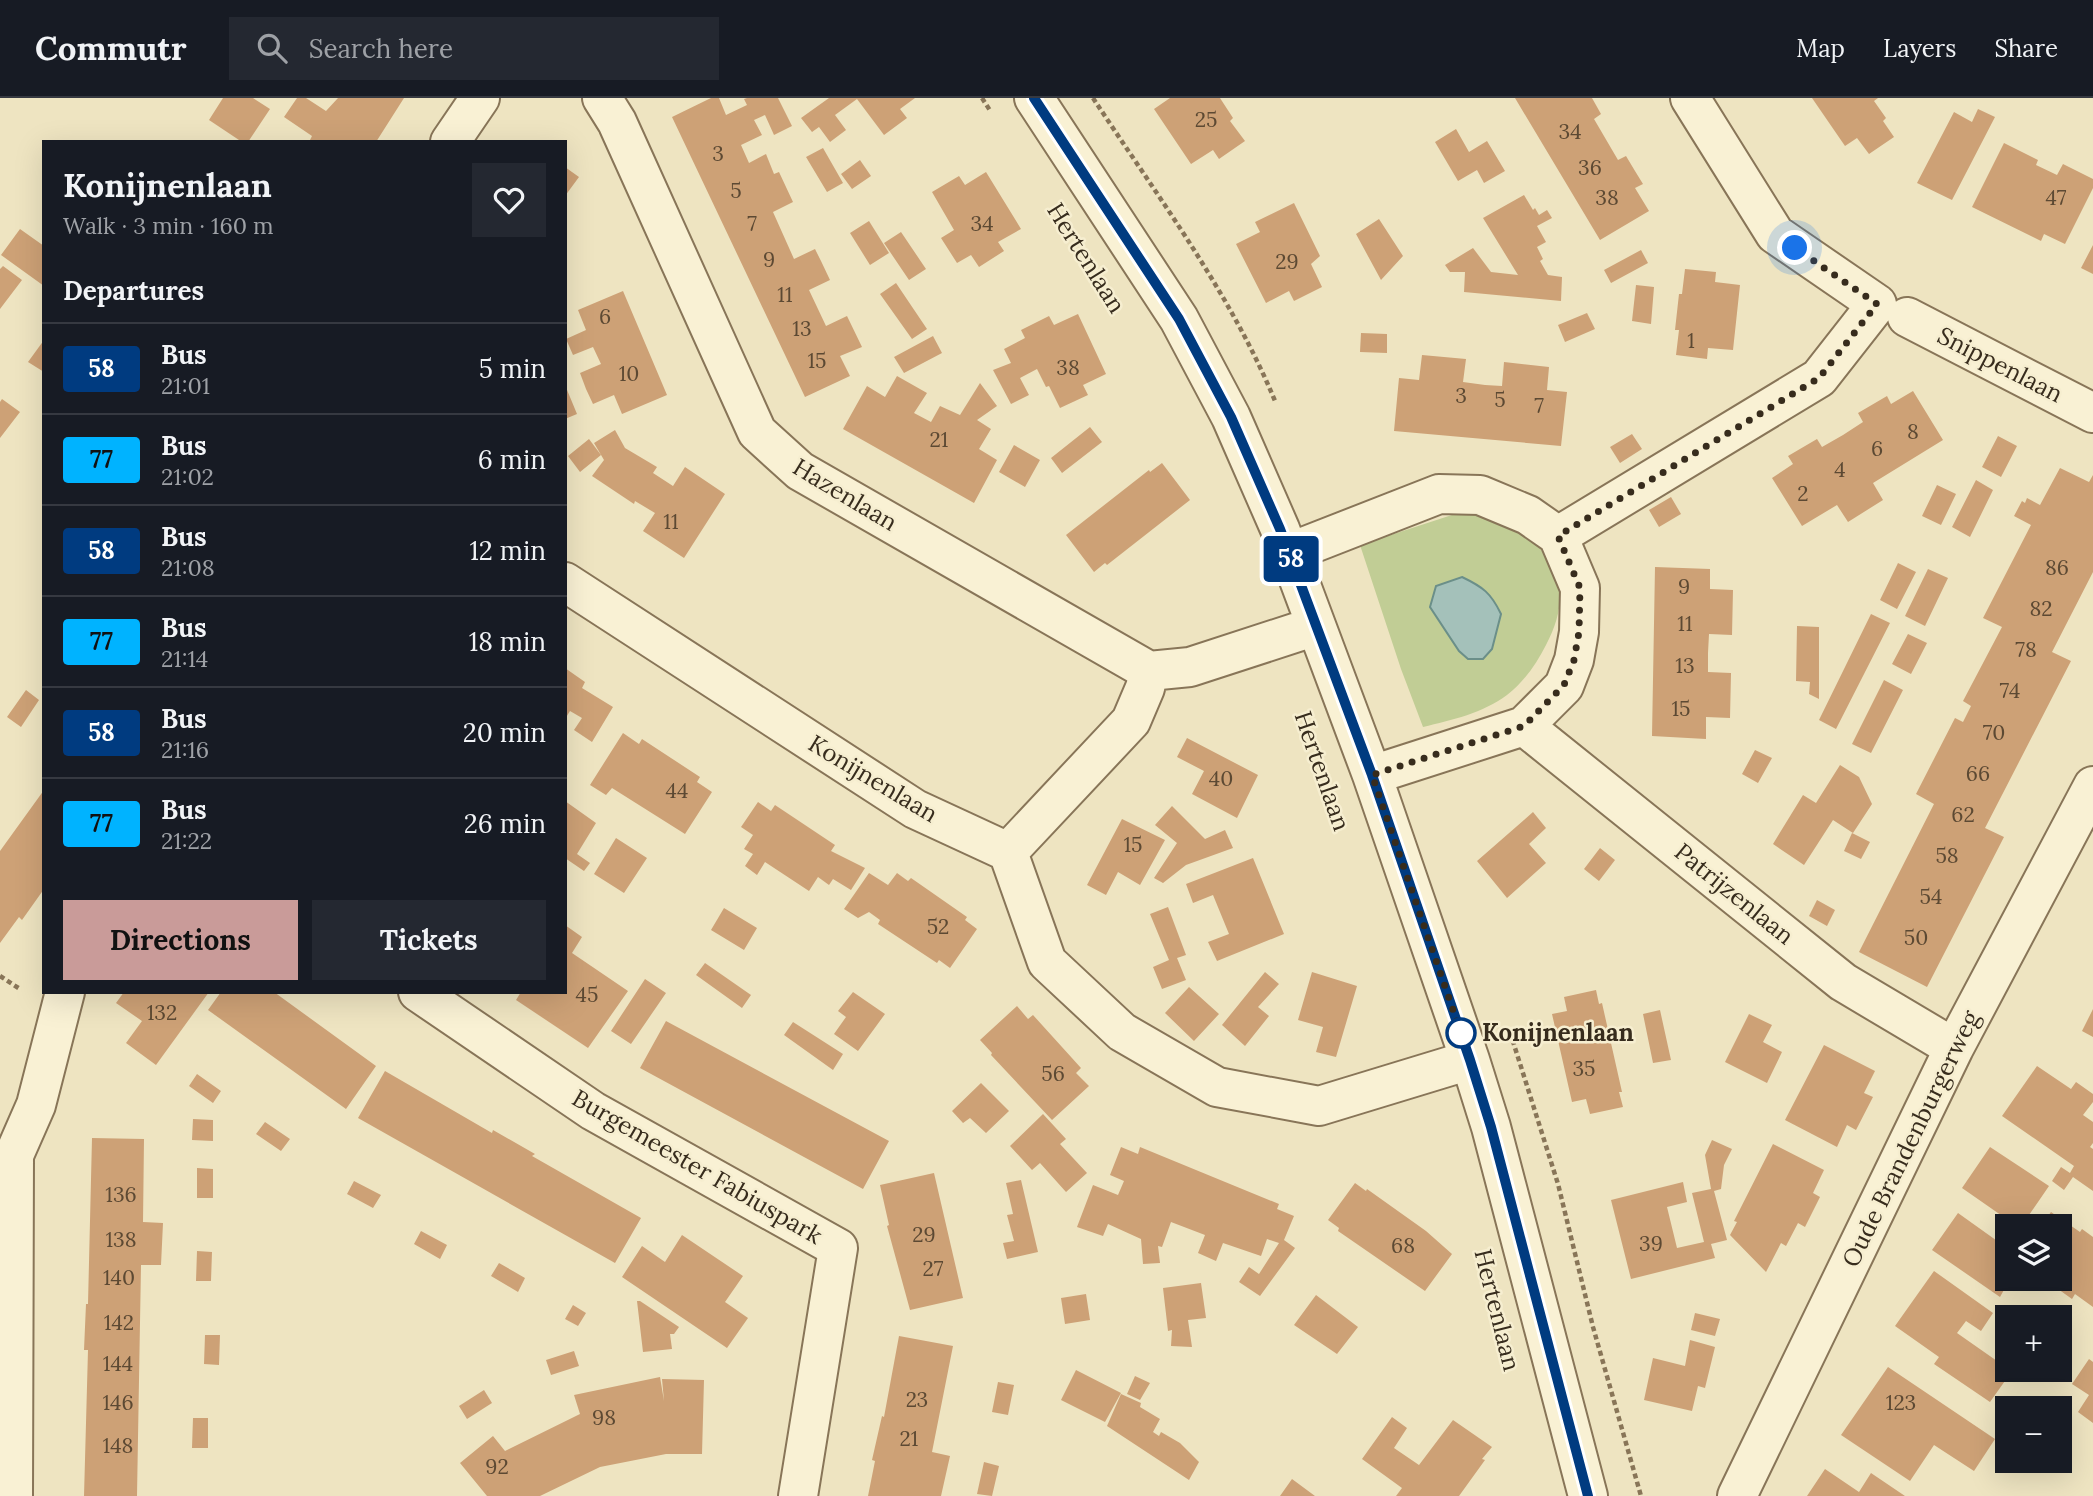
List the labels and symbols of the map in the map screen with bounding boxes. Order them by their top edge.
house number: 25 [1195,106,1217,133]
house number: 34 [1558,118,1582,145]
house number: 3 [712,140,724,167]
house number: 36 [1578,154,1602,181]
house number: 5 [730,177,742,204]
house number: 38 [1595,184,1619,211]
house number: 47 [2045,184,2067,211]
street label: Hertenlaan [1040,197,1133,319]
house number: 7 [747,210,757,237]
house number: 34 [970,210,994,237]
your location [1777,230,1812,265]
house number: 9 [763,246,775,273]
house number: 29 [1275,248,1299,275]
house number: 11 [777,281,793,308]
house number: 6 [599,303,611,330]
house number: 13 [792,315,812,342]
street label: Snippenlaan [1932,320,2068,409]
house number: 1 [1687,327,1695,354]
house number: 15 [807,347,827,374]
house number: 38 [1056,354,1080,381]
house number: 10 [619,360,639,387]
house number: 3 [1455,382,1467,409]
house number: 5 [1494,386,1506,413]
house number: 7 [1534,392,1544,419]
house number: 8 [1907,418,1919,445]
house number: 21 [930,426,948,453]
house number: 6 [1871,435,1883,462]
street label: Hazenlaan [787,451,903,538]
house number: 4 [1834,456,1846,483]
house number: 2 [1797,480,1809,507]
house number: 11 [663,508,679,535]
line badge: 58 [1260,536,1322,582]
house number: 86 [2045,554,2069,581]
house number: 9 [1678,573,1690,600]
house number: 82 [2029,595,2053,622]
house number: 11 [1677,610,1693,637]
house number: 78 [2015,636,2037,663]
house number: 13 [1675,652,1695,679]
house number: 74 [2000,677,2020,704]
house number: 15 [1671,695,1691,722]
street label: Hertenlaan [1288,707,1357,835]
house number: 70 [1983,719,2005,746]
street label: Konijnenlaan [803,728,944,829]
house number: 66 [1966,760,1990,787]
house number: 40 [1209,765,1233,792]
house number: 44 [666,777,688,804]
house number: 62 [1951,801,1975,828]
house number: 15 [1123,831,1143,858]
street label: Patrijzenlaan [1668,836,1800,951]
house number: 58 [1935,842,1959,869]
house number: 54 [1920,883,1942,910]
house number: 52 [927,913,949,940]
house number: 50 [1904,924,1928,951]
house number: 45 [576,981,598,1008]
house number: 132 [147,999,177,1026]
street label: Oude Brandenburgerweg [1835,1005,1986,1272]
place label: Konijnenlaan [1482,1017,1634,1048]
marker: Konijnenlaan [1446,1018,1476,1048]
house number: 35 [1572,1055,1596,1082]
house number: 56 [1041,1060,1065,1087]
street label: Burgemeester Fabiuspark [567,1082,828,1251]
house number: 136 [105,1181,137,1208]
house number: 29 [912,1221,936,1248]
house number: 138 [105,1226,137,1253]
house number: 39 [1639,1230,1663,1257]
house number: 68 [1391,1232,1415,1259]
street label: Hertenlaan [1467,1246,1528,1374]
house number: 27 [923,1255,944,1282]
house number: 140 [103,1264,135,1291]
house number: 142 [104,1309,134,1336]
house number: 144 [103,1350,133,1377]
house number: 23 [906,1386,928,1413]
house number: 146 [102,1389,134,1416]
house number: 123 [1886,1389,1916,1416]
house number: 98 [592,1404,616,1431]
house number: 21 [900,1425,918,1452]
house number: 148 [103,1432,133,1459]
house number: 92 [485,1453,509,1480]

